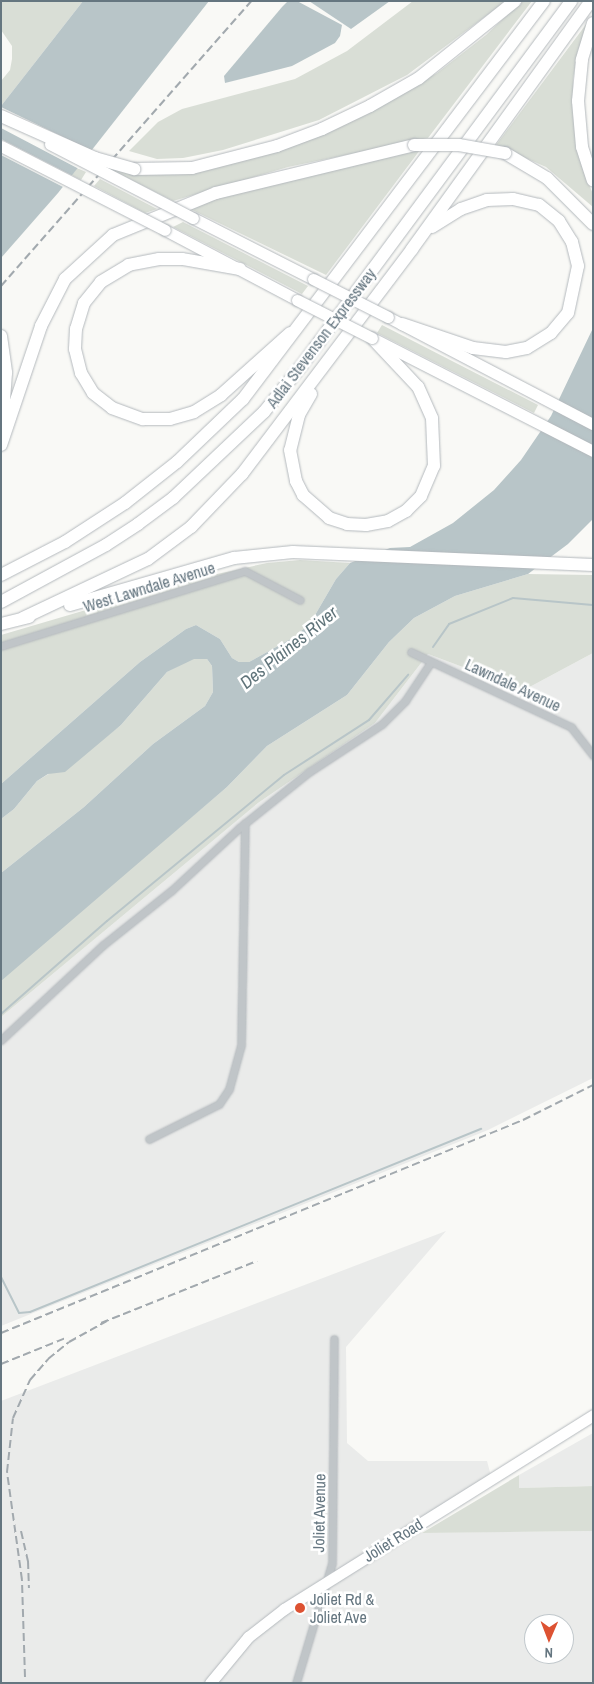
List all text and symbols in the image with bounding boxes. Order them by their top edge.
street label: Adlai Stevenson Expressway [262,264,380,412]
street label: West Lawndale Avenue [80,558,218,616]
water label: Des Plaines River [236,602,342,694]
street label: Lawndale Avenue [462,654,564,716]
street label: Joliet Avenue [309,1473,329,1553]
street label: Joliet Road [360,1514,426,1566]
place label: Joliet Rd & Joliet Ave [310,1589,374,1627]
marker: Joliet Rd & Joliet Ave [294,1602,306,1614]
north arrow [524,1614,574,1664]
text: N [544,1644,553,1662]

